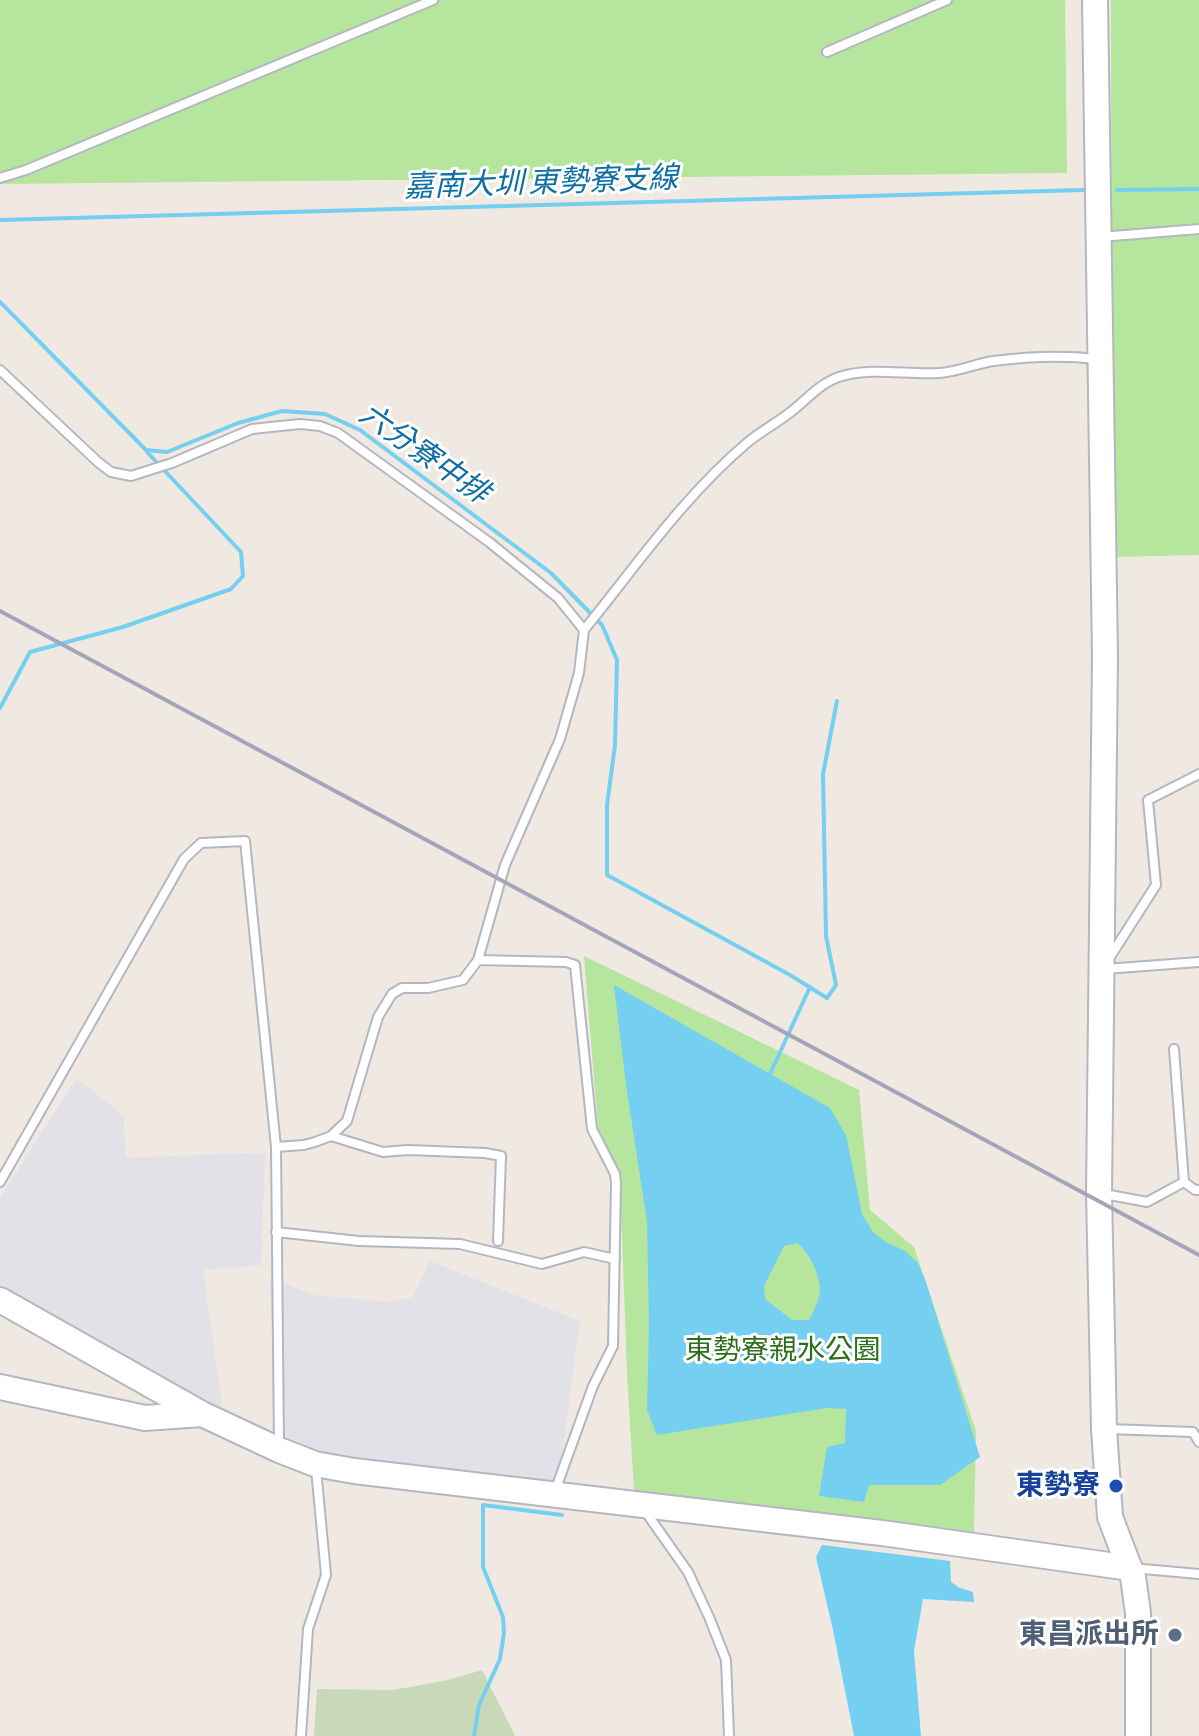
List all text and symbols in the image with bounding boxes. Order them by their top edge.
water label: 嘉南大圳 東勢寮支線 [403,160,679,206]
water label: 六分寮中排 [352,396,496,512]
park label: 東勢寮親水公園 [685,1334,881,1368]
place label: 東勢寮 [1016,1469,1100,1503]
marker: 東勢寮 [1107,1477,1125,1495]
place label: 東昌派出所 [1019,1618,1159,1652]
marker: 東昌派出所 [1166,1626,1184,1644]

